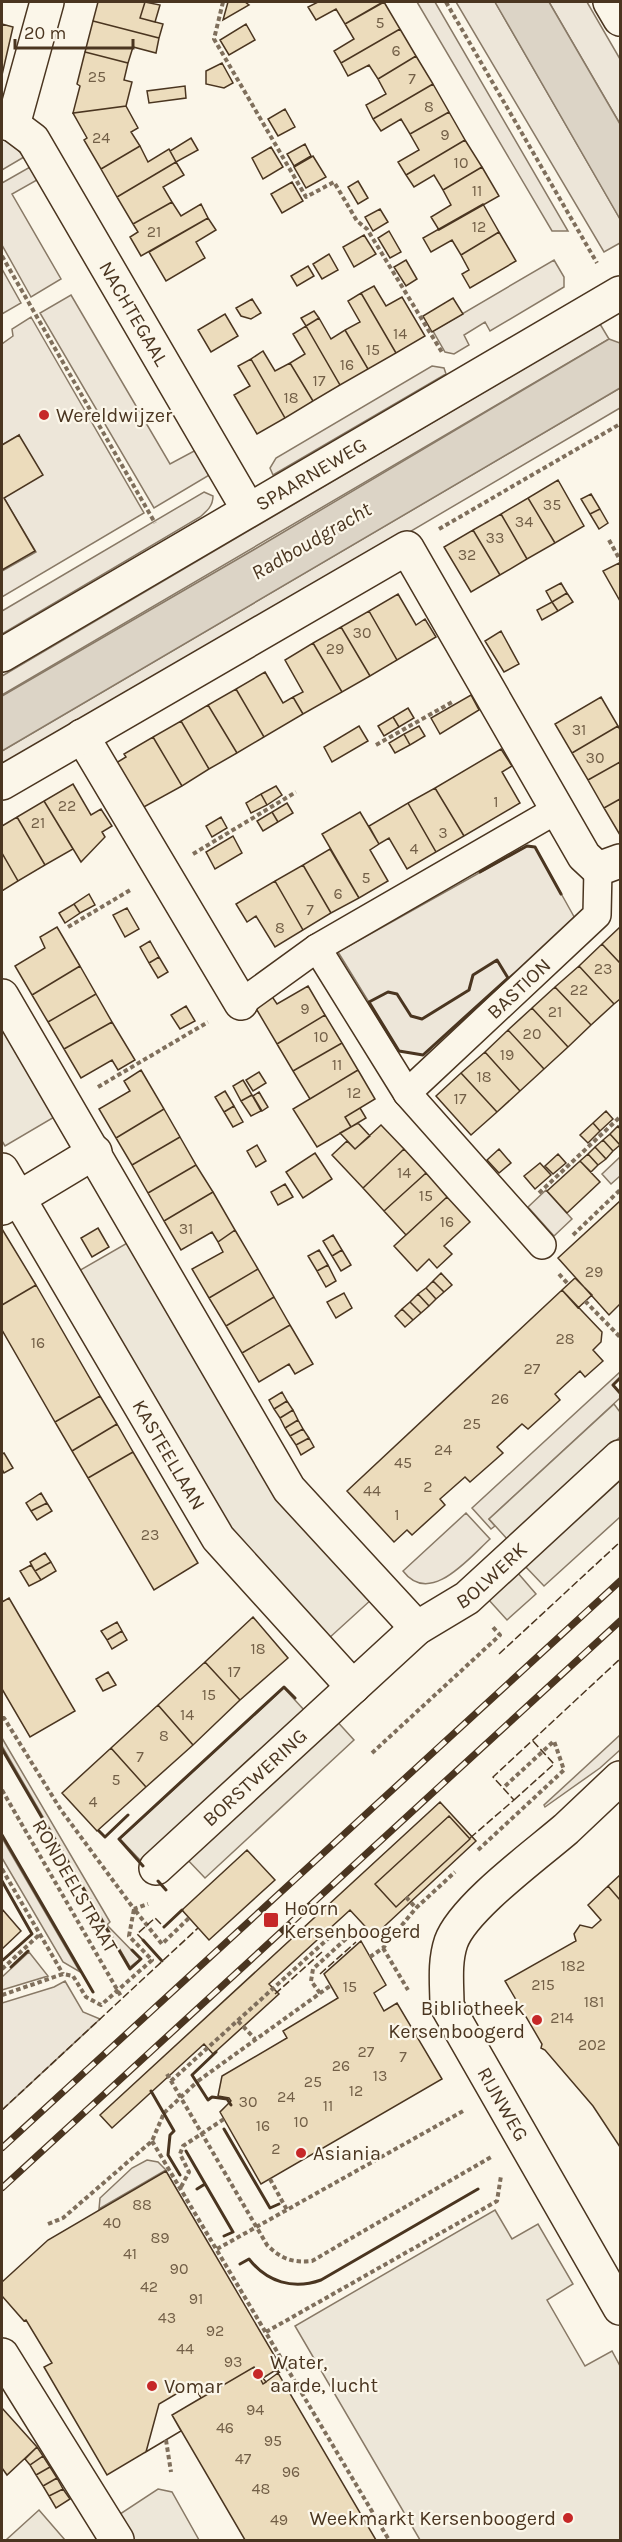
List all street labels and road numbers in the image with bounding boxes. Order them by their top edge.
street label: NACHTEGAAL [95,257,174,370]
street label: SPAARNEWEG [251,433,370,515]
street label: BASTION [482,953,555,1024]
street label: KASTEELLAAN [128,1395,210,1514]
street label: BOLWERK [452,1537,531,1613]
street label: BORSTWERING [198,1724,311,1831]
street label: RONDEELSTRAAT [27,1815,123,1957]
street label: RIJNWEG [473,2063,533,2145]

